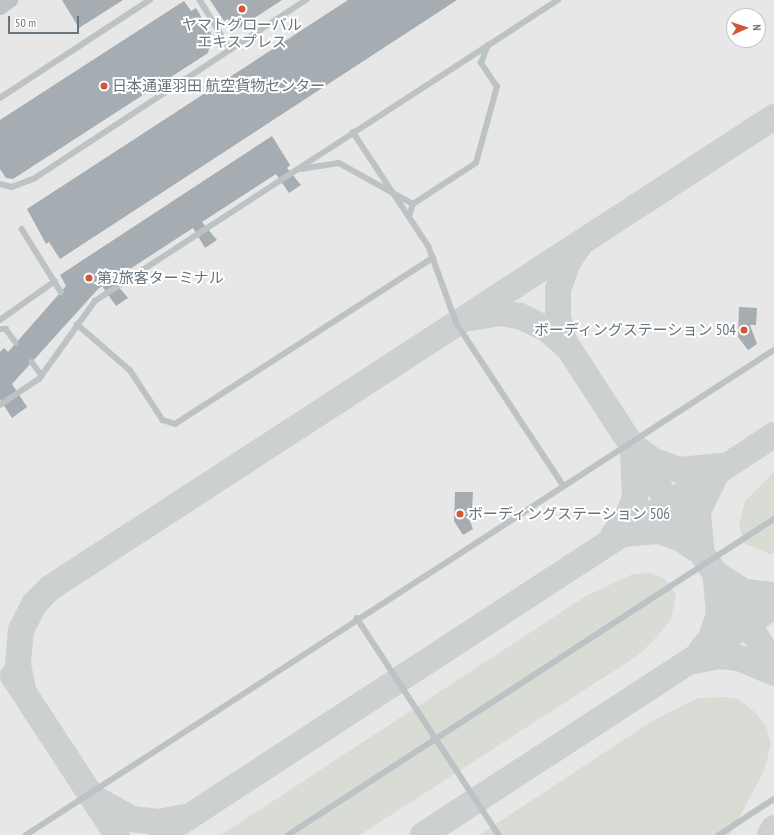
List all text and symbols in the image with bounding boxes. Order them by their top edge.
marker: ヤマトグローバル エキスプレス [237,4,247,14]
scale bar [10,8,81,34]
north arrow [726,8,766,48]
text: 50 m [15,15,36,30]
place label: ヤマトグローバル エキスプレス [182,15,302,50]
text: N [750,24,764,31]
place label: 日本通運羽田 航空貨物センター [112,77,325,95]
marker: 日本通運羽田 航空貨物センター [99,81,109,91]
place label: 第2旅客ターミナル [97,269,224,287]
marker: 第2旅客ターミナル [84,273,94,283]
place label: ボーディングステーション 504 [533,321,736,339]
marker: ボーディングステーション 504 [739,325,749,335]
place label: ボーディングステーション 506 [468,505,671,523]
marker: ボーディングステーション 506 [455,509,465,519]

